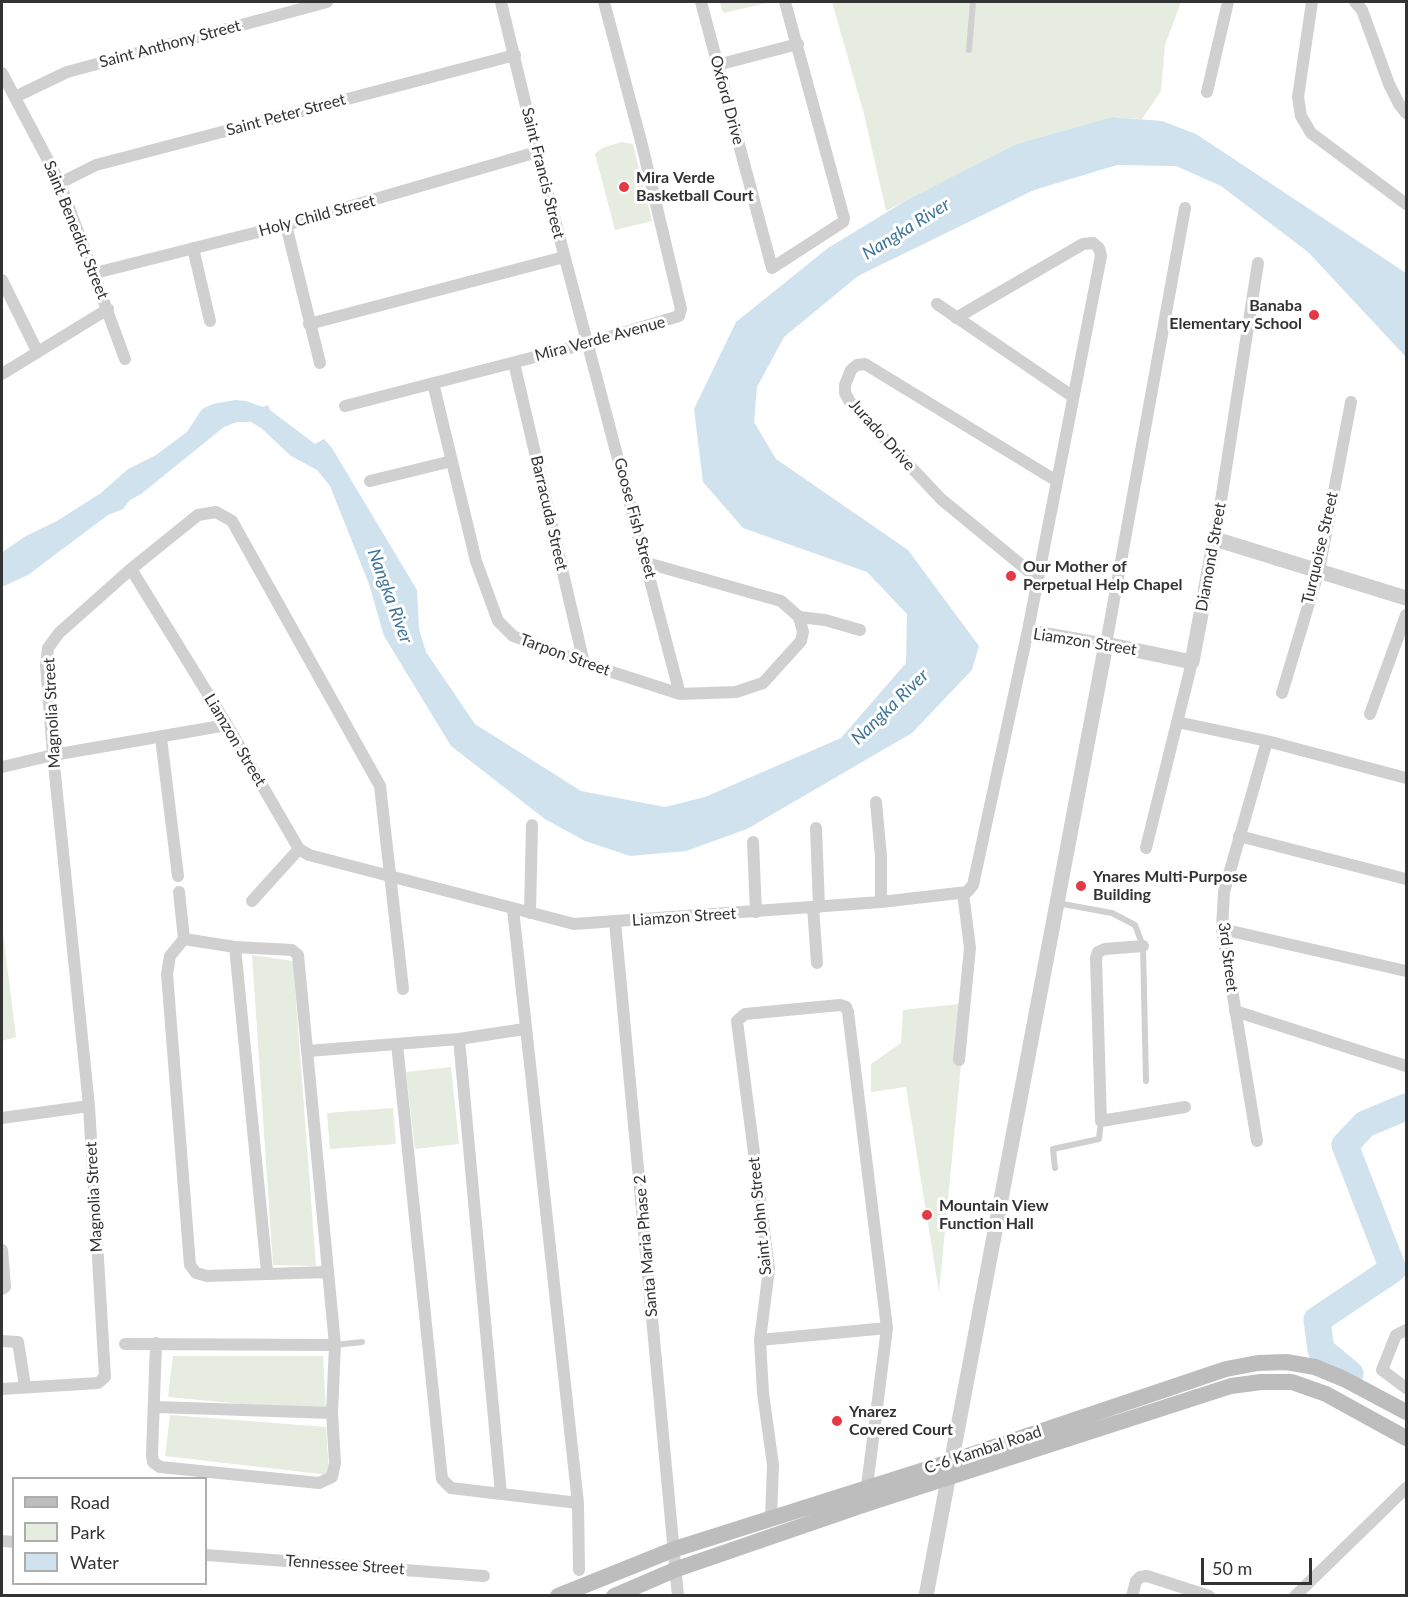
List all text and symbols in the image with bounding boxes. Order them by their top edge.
street label: Saint Anthony Street [97,16,243,72]
street label: Oxford Drive [706,53,748,147]
street label: Saint Peter Street [224,90,348,140]
street label: Saint Francis Street [517,105,569,241]
street label: Saint Benedict Street [39,158,113,302]
place label: Mira Verde Basketball Court [636,168,754,206]
marker: Mira Verde Basketball Court [617,180,631,194]
street label: Holy Child Street [257,191,377,241]
water label: Nangka River [858,194,954,264]
place label: Banaba Elementary School [1169,296,1302,334]
marker: Banaba Elementary School [1307,308,1321,322]
street label: Mira Verde Avenue [533,312,667,366]
street label: Jurado Drive [845,395,919,475]
street label: Barracuda Street [526,454,572,572]
street label: Goose Fish Street [610,456,660,580]
street label: Turquoise Street [1298,490,1342,606]
street label: Diamond Street [1192,501,1230,613]
water label: Nangka River [363,546,417,646]
place label: Our Mother of Perpetual Help Chapel [1023,557,1182,595]
marker: Our Mother of Perpetual Help Chapel [1004,569,1018,583]
street label: Liamzon Street [1032,624,1138,660]
street label: Tarpon Street [517,630,613,680]
street label: Magnolia Street [40,657,64,769]
water label: Nangka River [847,665,933,749]
street label: Liamzon Street [200,690,270,790]
place label: Ynares Multi-Purpose Building [1093,867,1247,905]
marker: Ynares Multi-Purpose Building [1074,879,1088,893]
street label: Liamzon Street [631,904,737,930]
street label: 3rd Street [1214,921,1242,993]
street label: Magnolia Street [82,1141,106,1253]
street label: Saint John Street [744,1156,776,1276]
street label: Santa Maria Phase 2 [630,1174,662,1318]
place label: Mountain View Function Hall [939,1196,1048,1234]
marker: Mountain View Function Hall [920,1208,934,1222]
place label: Ynarez Covered Court [849,1402,953,1440]
marker: Ynarez Covered Court [830,1414,844,1428]
street label: C-6 Kambal Road [922,1422,1044,1478]
legend [12,1477,207,1585]
text: Road [70,1491,110,1513]
text: Park [70,1521,105,1543]
scale bar [1204,1546,1315,1584]
text: Water [70,1551,119,1573]
street label: Tennessee Street [285,1551,405,1579]
text: 50 m [1212,1557,1252,1579]

